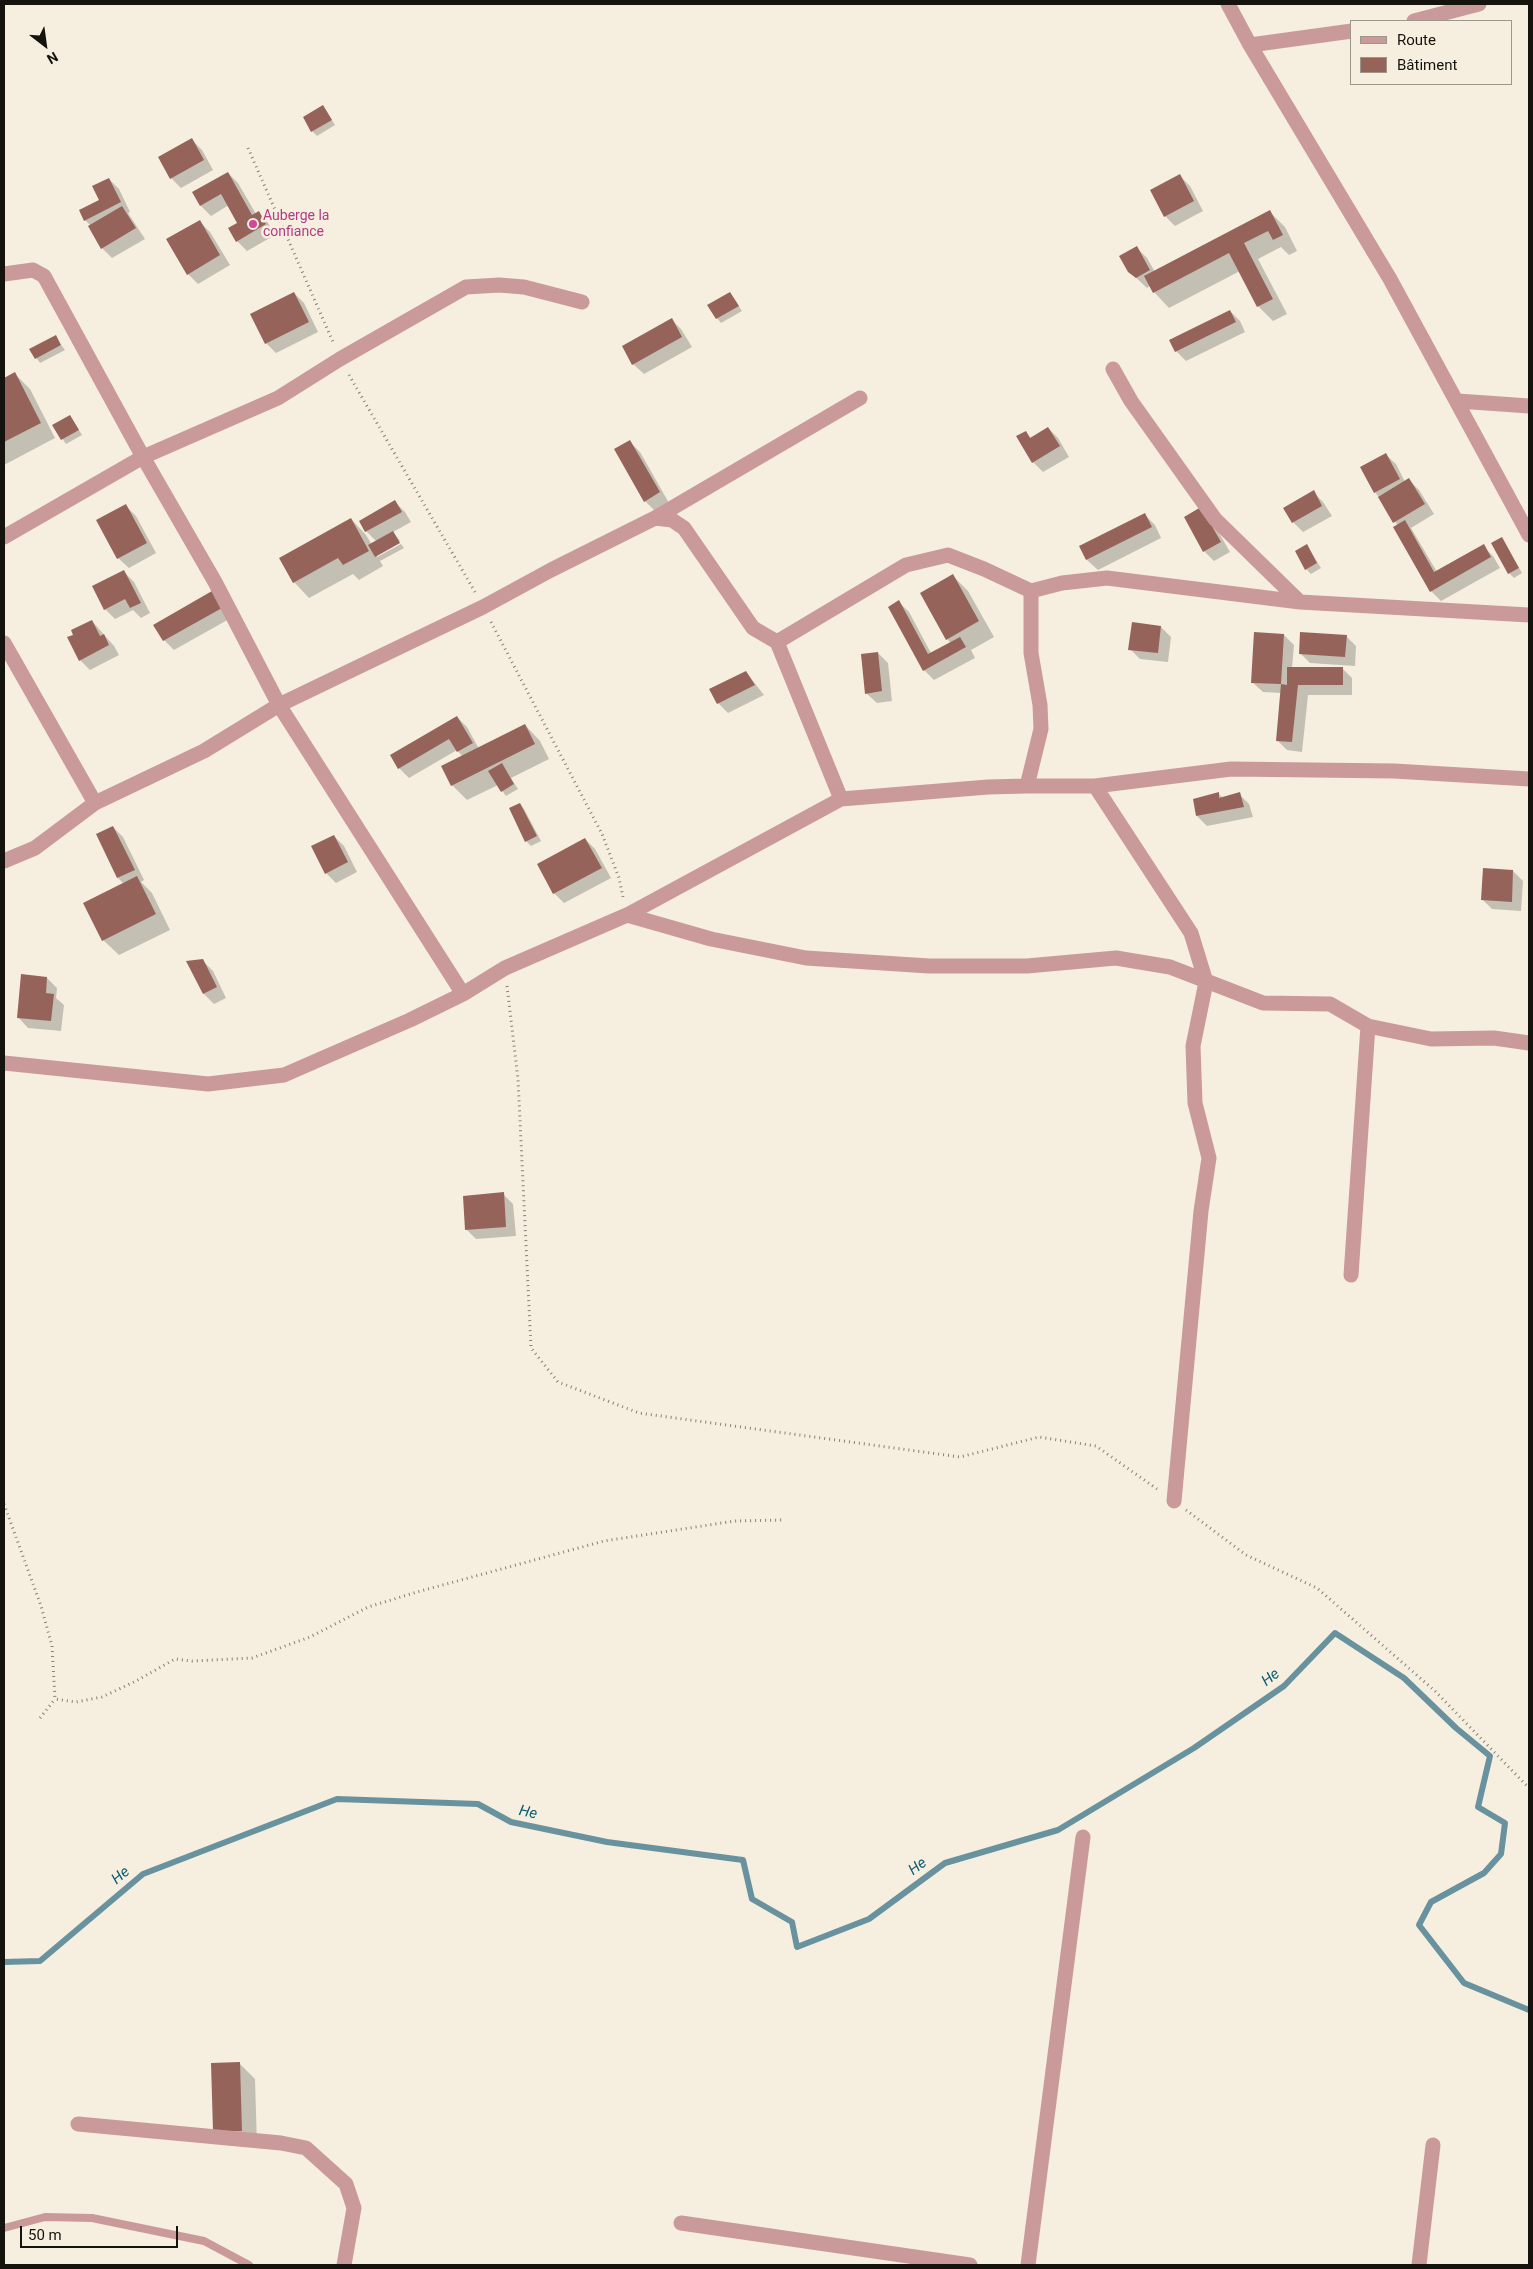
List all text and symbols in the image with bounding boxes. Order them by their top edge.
north arrow [20,20,70,70]
legend [1350,20,1513,85]
text: Route [1397,31,1436,49]
text: N [44,49,61,67]
text: Bâtiment [1397,56,1457,74]
place label: Auberge la confiance [263,208,329,240]
marker: Auberge la confiance [247,218,259,230]
water label: He [1258,1665,1284,1691]
water label: He [517,1802,539,1824]
water label: He [905,1854,931,1880]
water label: He [108,1863,134,1889]
scale bar [22,2216,180,2248]
text: 50 m [28,2226,62,2244]

